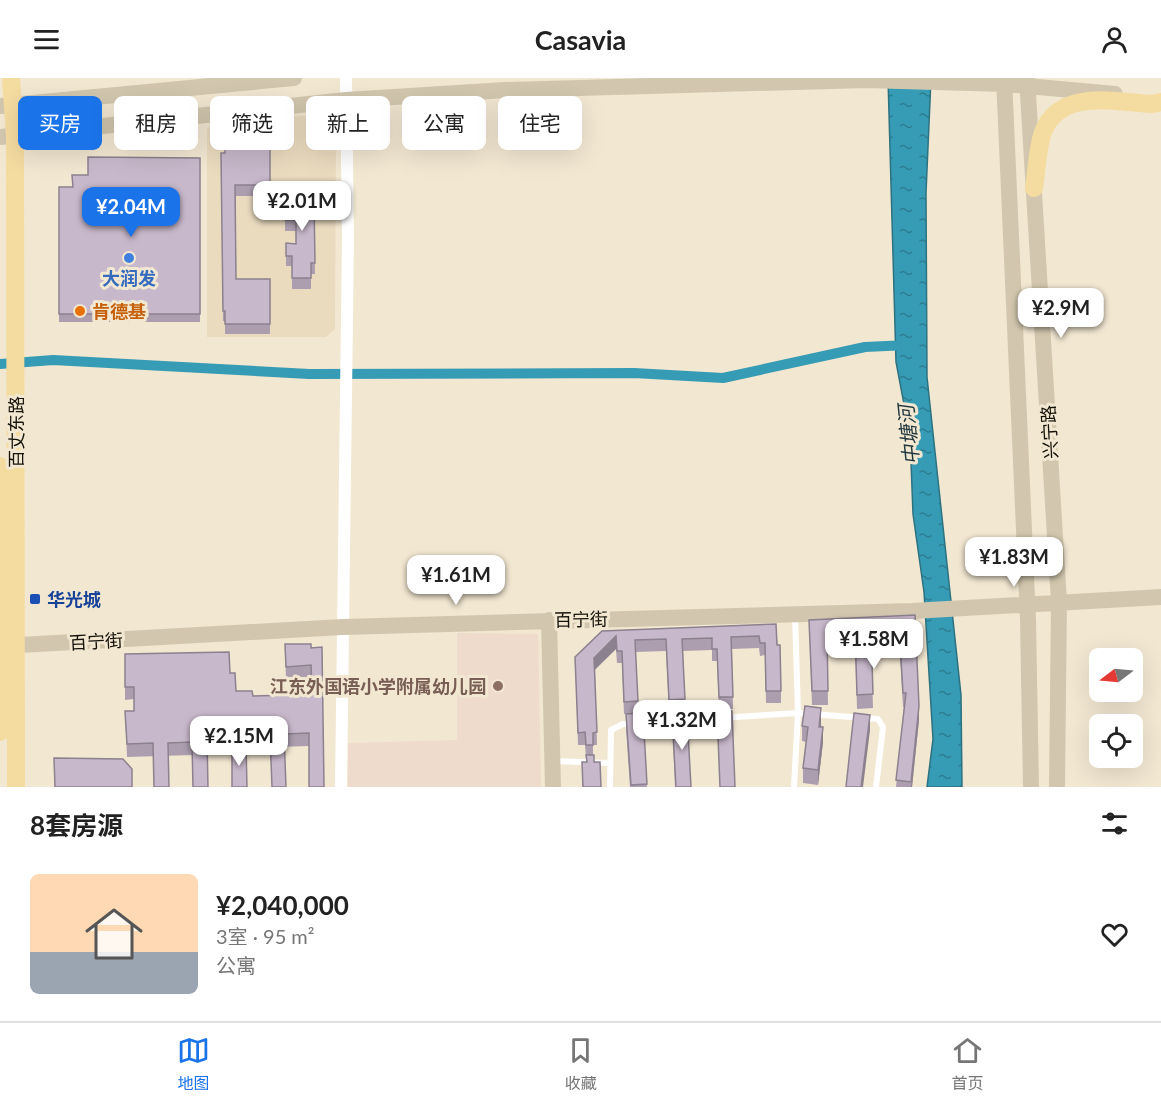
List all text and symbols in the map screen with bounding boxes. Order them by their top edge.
icon: menu [30,23,63,56]
text: Casavia [535,23,626,56]
icon: person [1098,23,1131,56]
chip: 买房 [18,96,102,150]
chip: 租房 [114,96,198,150]
chip: 筛选 [210,96,294,150]
chip: 新上 [306,96,390,150]
chip: 公寓 [402,96,486,150]
chip: 住宅 [498,96,582,150]
pin: ¥2.01M [253,181,351,232]
pin: ¥2.04M [82,187,180,238]
text: ¥2.01M [267,188,337,212]
text: ¥2.04M [96,194,166,218]
marker: 大润发 [122,251,136,265]
place label: 大润发 [102,267,156,289]
pin: ¥2.9M [1019,288,1103,339]
text: ¥2.9M [1032,295,1090,319]
place label: 肯德基 [92,300,146,322]
marker: 肯德基 [73,304,87,318]
street label: 百丈东路 [5,396,27,468]
water label: 中塘河 [893,400,923,466]
street label: 兴宁路 [1037,404,1061,460]
pin: ¥1.83M [965,537,1063,588]
text: ¥1.83M [979,544,1049,568]
pin: ¥1.61M [407,555,505,606]
text: ¥1.61M [421,562,491,586]
place label: 华光城 [47,588,101,610]
marker: 华光城 [28,592,42,606]
street label: 百宁街 [554,608,608,630]
pin: ¥1.58M [825,619,923,670]
text: ¥1.58M [839,626,909,650]
street label: 百宁街 [68,629,124,653]
north arrow [1089,648,1143,702]
map controls [1089,648,1143,768]
place label: 江东外国语小学附属幼儿园 [270,675,486,697]
marker: 江东外国语小学附属幼儿园 [491,679,505,693]
pin: ¥1.32M [633,700,731,751]
text: ¥1.32M [647,707,717,731]
button: locate [1089,714,1143,768]
pin: ¥2.15M [190,716,288,767]
text: ¥2.15M [204,723,274,747]
icon: filters [1098,807,1131,840]
text: 8套房源 [30,809,123,841]
text: ¥2,040,000 [216,889,349,921]
icon: home [78,898,150,970]
icon: heart [1098,918,1131,951]
text: 3室 · 95 m² [216,924,315,948]
text: 公寓 [216,953,256,977]
tab: 地图 [177,1034,210,1094]
tab: 收藏 [564,1034,597,1094]
tab: 首页 [951,1034,984,1094]

